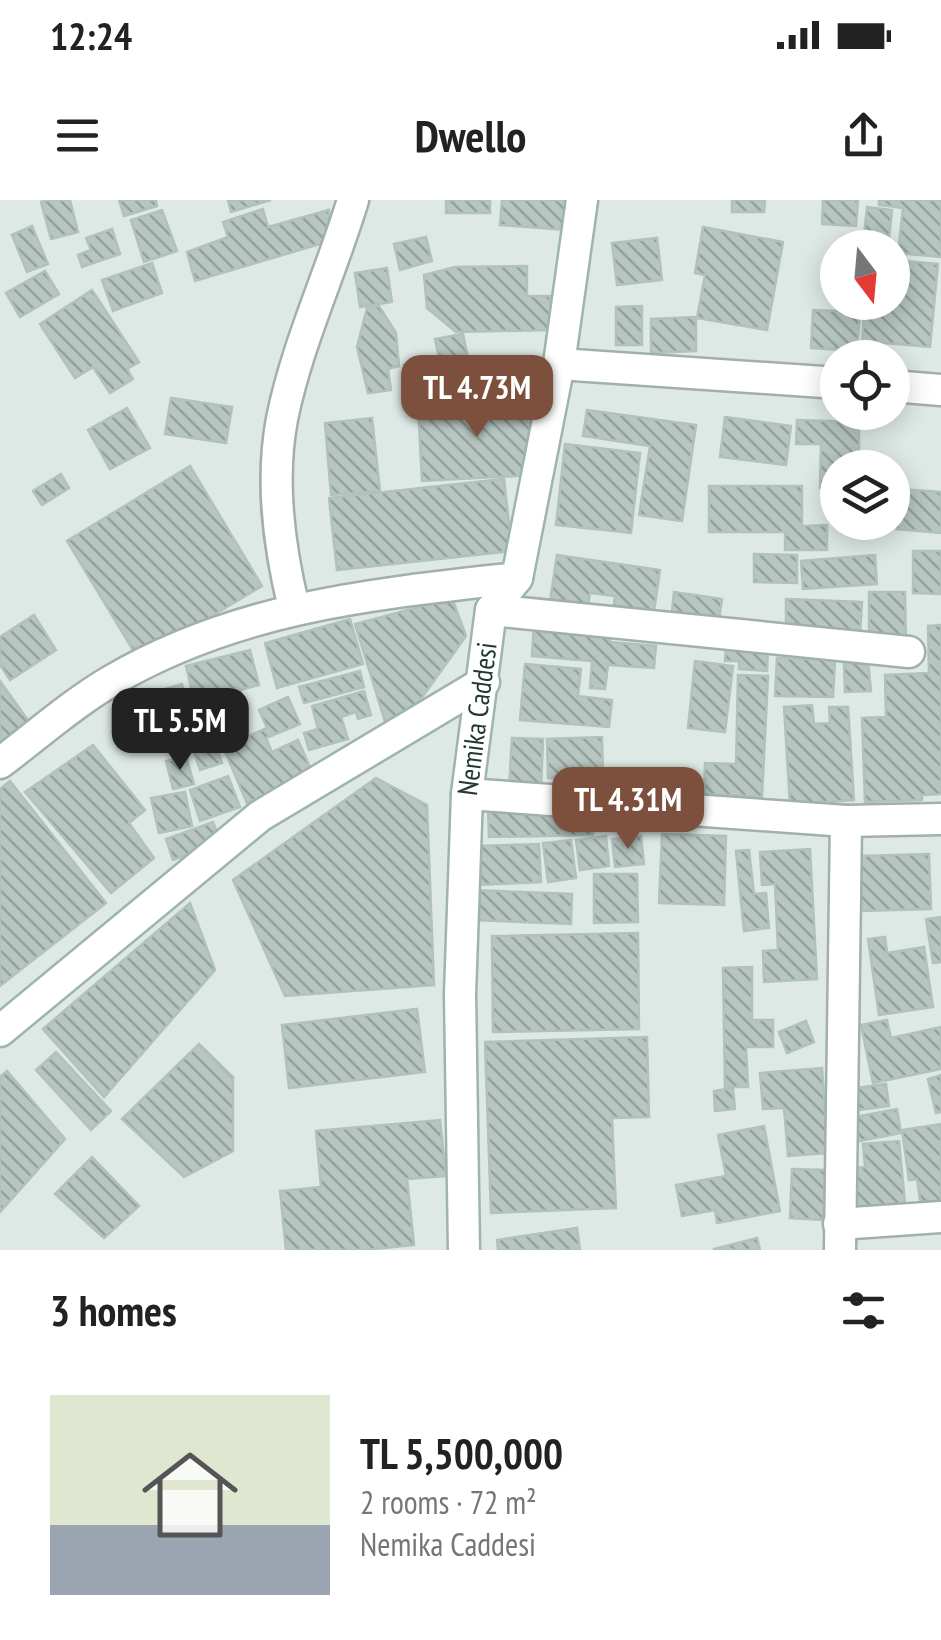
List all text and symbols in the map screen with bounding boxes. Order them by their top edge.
text: 12:24 [50,11,132,60]
text: Dwello [415,106,526,164]
icon: menu [50,108,105,163]
icon: share [836,108,891,163]
north arrow [820,230,910,320]
map controls [820,230,910,540]
button: locate [820,340,910,430]
pin: TL 4.73M [374,355,580,440]
text: TL 4.73M [423,366,531,408]
button: layers [820,450,910,540]
street label: Nemika Caddesi [448,640,505,797]
pin: TL 5.5M [88,688,272,773]
text: TL 5.5M [134,699,226,741]
pin: TL 4.31M [525,767,731,852]
text: TL 4.31M [574,778,682,820]
text: 3 homes [50,1283,177,1338]
icon: filters [836,1283,891,1338]
text: TL 5,500,000 [360,1426,563,1481]
icon: home [130,1435,250,1555]
text: 2 rooms · 72 m² [360,1481,537,1523]
text: Nemika Caddesi [360,1523,536,1565]

